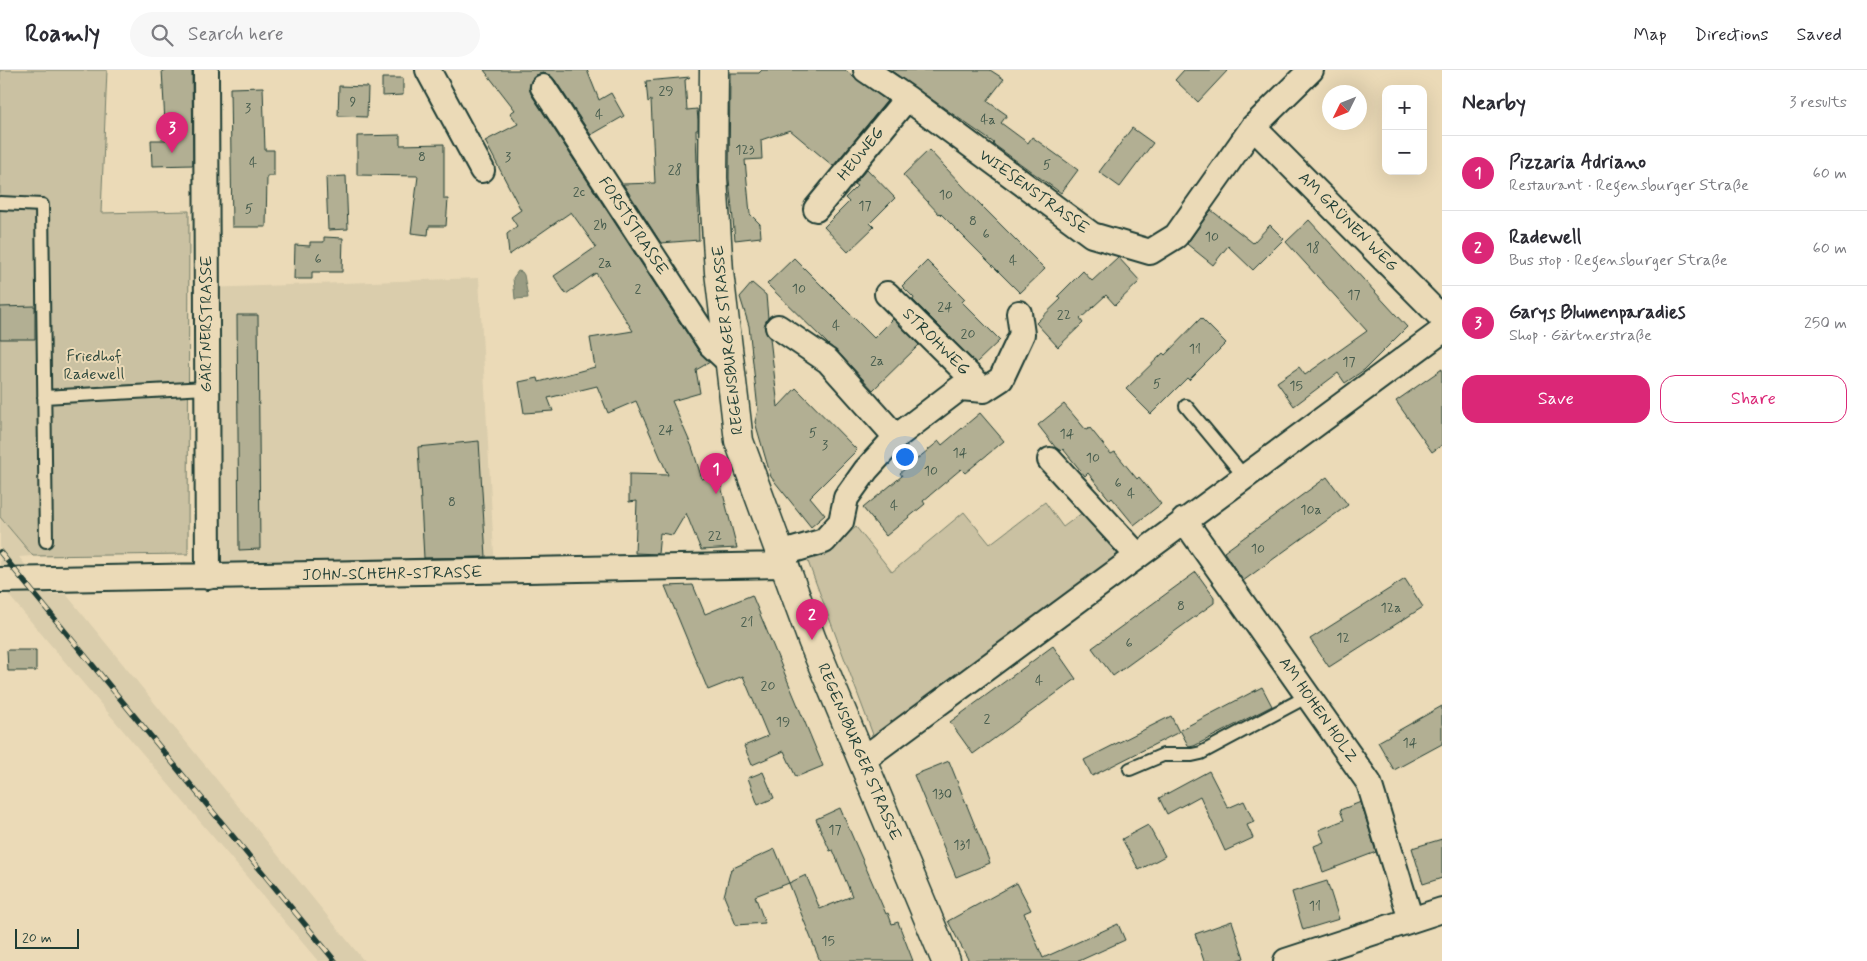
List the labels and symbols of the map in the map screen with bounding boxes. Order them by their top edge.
house number: 29 [658,82,674,100]
north arrow [1322,85,1367,130]
house number: 9 [350,93,357,111]
house number: 3 [245,99,251,117]
house number: 4 [595,106,603,124]
house number: 4a [980,111,996,129]
pin: 3 [156,112,188,153]
street label: HEUWEG [833,123,889,185]
house number: 123 [735,141,755,159]
street label: WIESENSTRASSE [975,145,1093,239]
house number: 8 [418,148,426,166]
house number: 3 [505,148,511,166]
house number: 4 [249,154,257,172]
house number: 5 [1043,156,1051,174]
house number: 28 [668,161,682,179]
street label: AM GRÜNEN WEG [1294,168,1402,276]
street label: FORSTSTRASSE [593,173,673,279]
house number: 2c [573,183,586,201]
house number: 10 [939,186,953,204]
house number: 17 [858,197,872,215]
house number: 5 [245,200,253,218]
house number: 8 [969,212,977,230]
house number: 2b [593,216,607,234]
house number: 6 [982,225,990,243]
house number: 10 [1205,228,1219,246]
house number: 18 [1306,239,1320,257]
street label: REGENSBURGER STRASSE [708,244,748,436]
house number: 6 [314,250,322,268]
house number: 4 [1009,252,1017,270]
house number: 2a [598,254,612,272]
street label: GÄRTNERSTRASSE [196,255,217,393]
house number: 2 [635,280,642,298]
house number: 10 [792,280,806,298]
house number: 17 [1347,286,1361,304]
house number: 24 [937,298,953,316]
street label: STROHWEG [898,304,974,380]
house number: 22 [1057,306,1071,324]
house number: 4 [832,317,840,335]
house number: 20 [961,325,975,343]
house number: 11 [1189,340,1201,358]
park label: Friedhof Radewell [64,346,125,385]
house number: 2a [870,352,884,370]
house number: 17 [1342,353,1356,371]
house number: 5 [1153,375,1161,393]
house number: 15 [1289,377,1303,395]
house number: 24 [658,421,674,439]
house number: 5 [809,424,817,442]
house number: 14 [1060,425,1075,443]
house number: 3 [822,436,828,454]
your location [892,444,918,470]
house number: 14 [953,444,968,462]
house number: 10 [1086,449,1100,467]
pin: 1 [700,453,732,494]
house number: 10 [924,462,938,480]
house number: 6 [1114,474,1122,492]
house number: 4 [1127,485,1135,503]
house number: 8 [448,493,456,511]
house number: 4 [890,497,898,515]
house number: 10a [1300,501,1322,519]
house number: 22 [708,527,722,545]
house number: 10 [1251,540,1265,558]
street label: JOHN-SCHEHR-STRASSE [302,562,482,586]
house number: 8 [1177,597,1185,615]
pin: 2 [796,599,828,640]
house number: 12a [1381,599,1401,617]
house number: 21 [741,613,753,631]
house number: 12 [1336,629,1350,647]
house number: 6 [1125,634,1133,652]
street label: AM HOHEN HOLZ [1274,653,1362,767]
street label: REGENSBURGER STRASSE [812,660,906,844]
house number: 4 [1035,672,1043,690]
house number: 20 [761,677,775,695]
house number: 2 [984,710,991,728]
house number: 19 [776,713,790,731]
house number: 14 [1403,734,1418,752]
house number: 130 [932,785,952,803]
house number: 17 [828,821,842,839]
house number: 131 [953,836,971,854]
house number: 11 [1309,897,1321,915]
scale bar [15,926,79,949]
house number: 15 [821,932,835,950]

